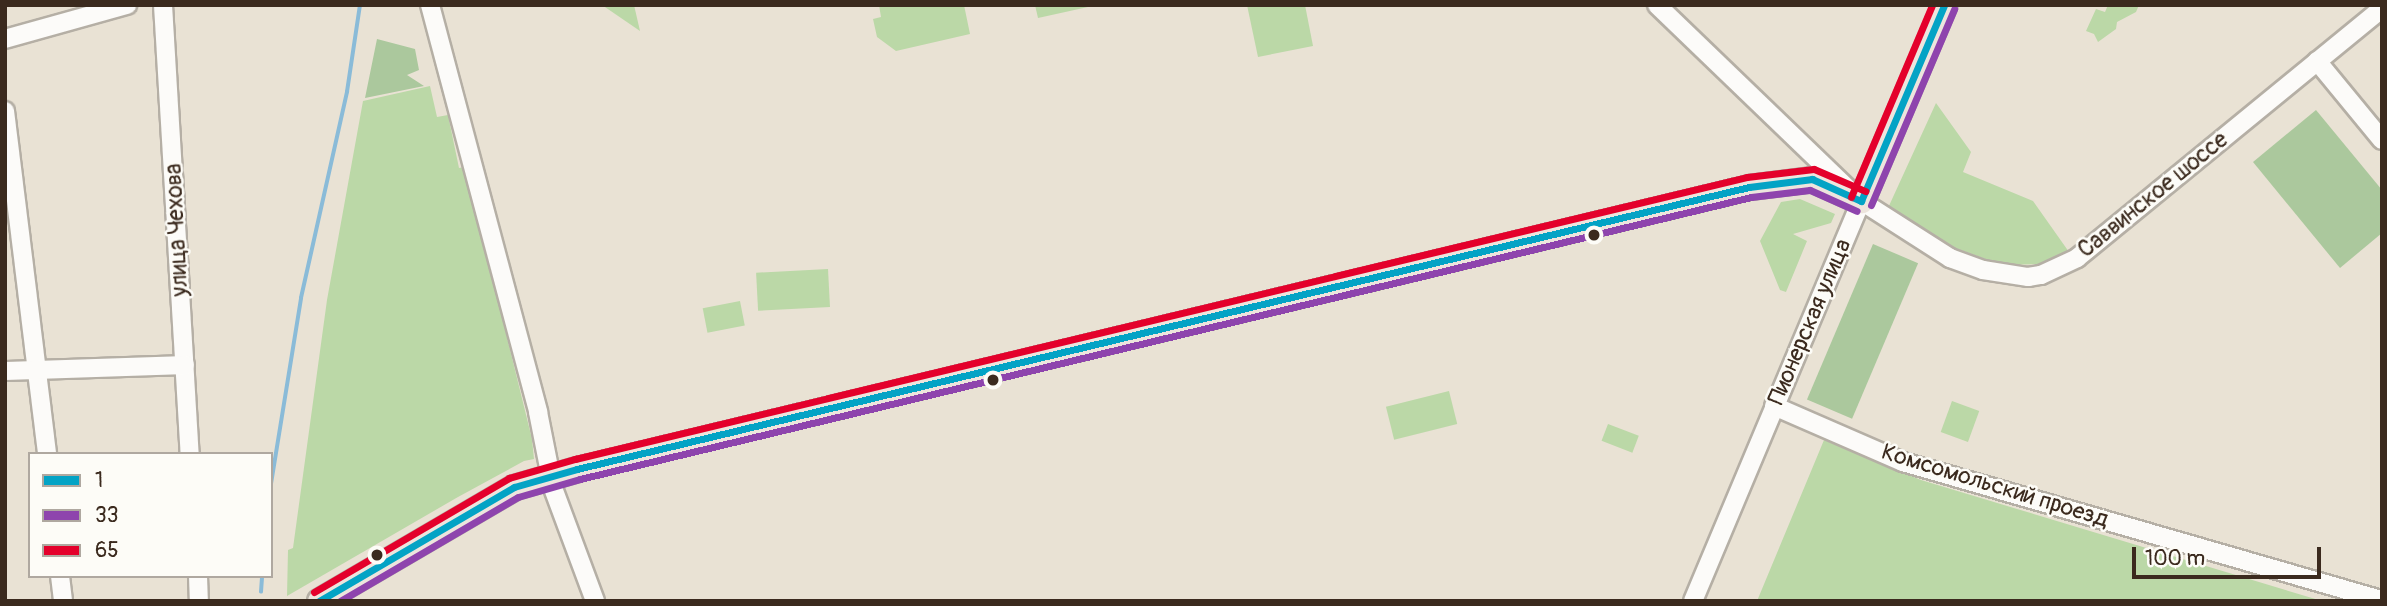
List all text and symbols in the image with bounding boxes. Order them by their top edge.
street label: Саввинское шоссе [2073,126,2233,264]
street label: улица Чехова [160,163,194,297]
unlabelled marker [1587,228,1601,242]
street label: Пионерская улица [1763,235,1857,409]
unlabelled marker [986,373,1000,387]
street label: Комсомольский проезд [1878,438,2112,534]
legend [28,452,273,578]
text: 1 [95,467,103,494]
text: 33 [95,502,118,529]
scale bar [2135,532,2324,576]
text: 65 [95,537,119,564]
text: 100 m [2145,545,2205,572]
unlabelled marker [370,548,384,562]

